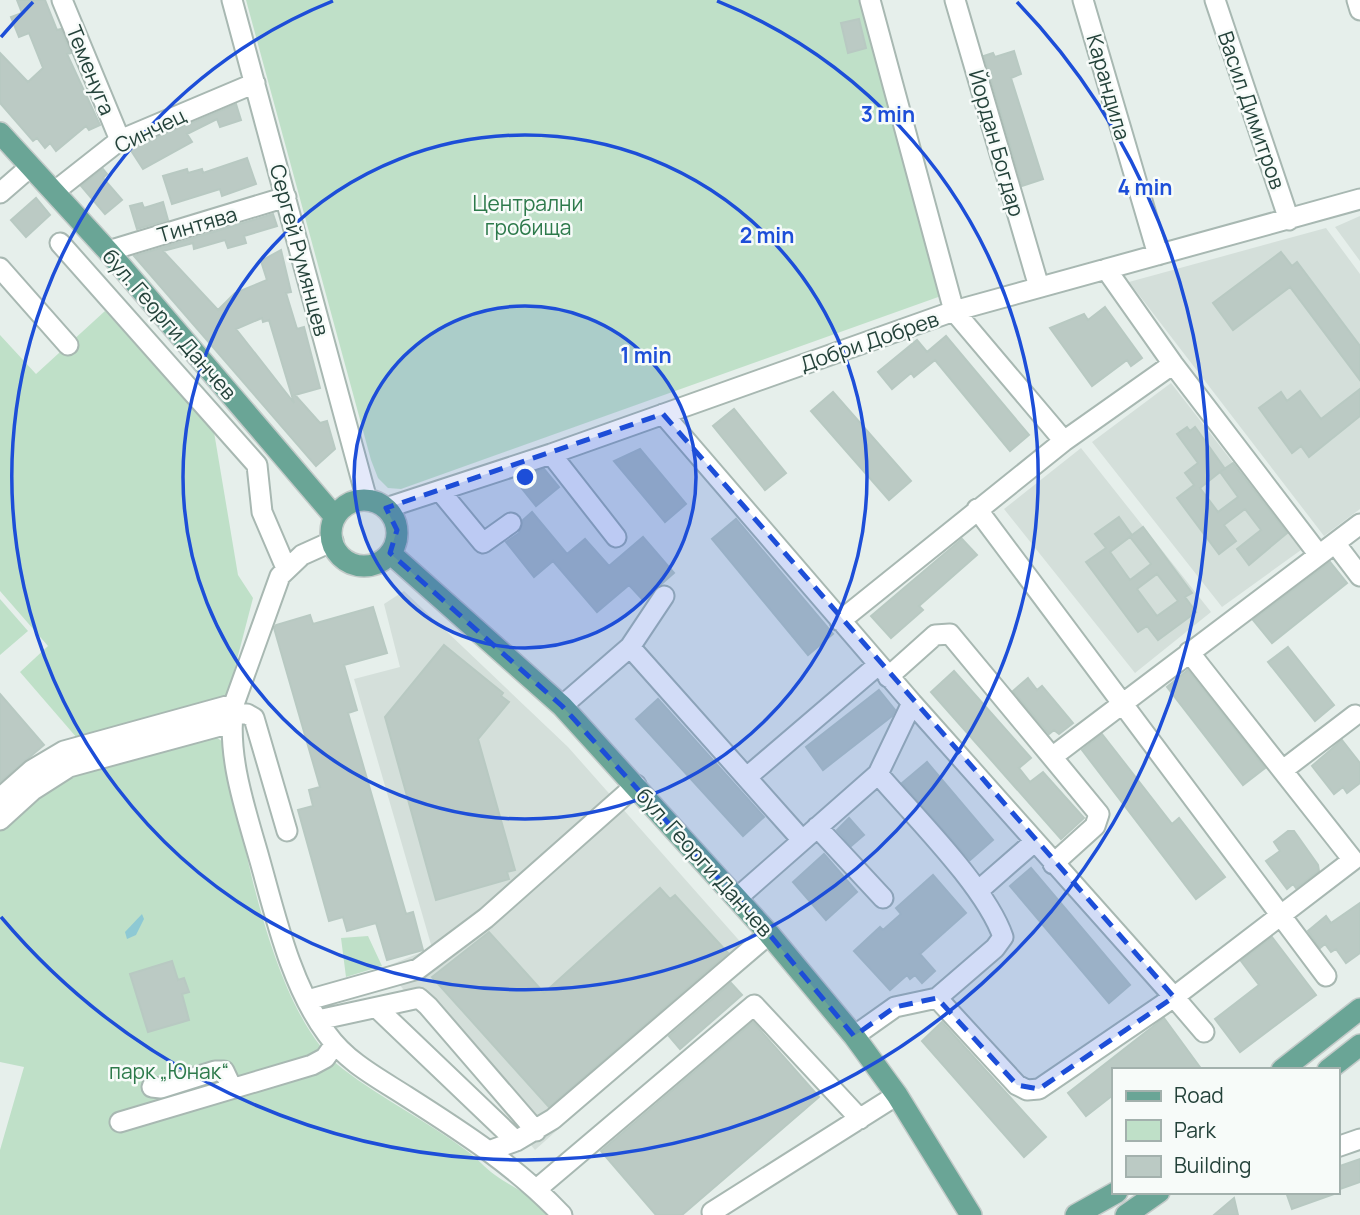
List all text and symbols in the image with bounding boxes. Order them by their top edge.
street label: Теменуга [60,21,122,119]
street label: Васил Димитров [1212,27,1292,193]
street label: Карандила [1081,31,1137,143]
street label: Йордан Богдар [963,66,1031,220]
text: 3 min [861,100,915,128]
street label: Синчец [110,101,190,159]
street label: Сергей Румянцев [264,161,336,339]
text: 4 min [1118,173,1172,201]
park label: Централни гробища [473,189,583,241]
street label: Тинтява [154,199,240,249]
text: 2 min [740,221,794,249]
street label: бул. Георги Данчев [97,243,243,405]
street label: Добри Добрев [796,304,942,378]
text: 1 min [620,341,672,369]
centre of rings [513,465,537,489]
street label: бул. Георги Данчев [631,782,779,942]
park label: парк „Юнак“ [109,1057,229,1085]
legend [1112,1068,1339,1194]
text: Road [1174,1081,1224,1109]
text: Park [1174,1116,1216,1144]
text: Building [1174,1151,1251,1179]

